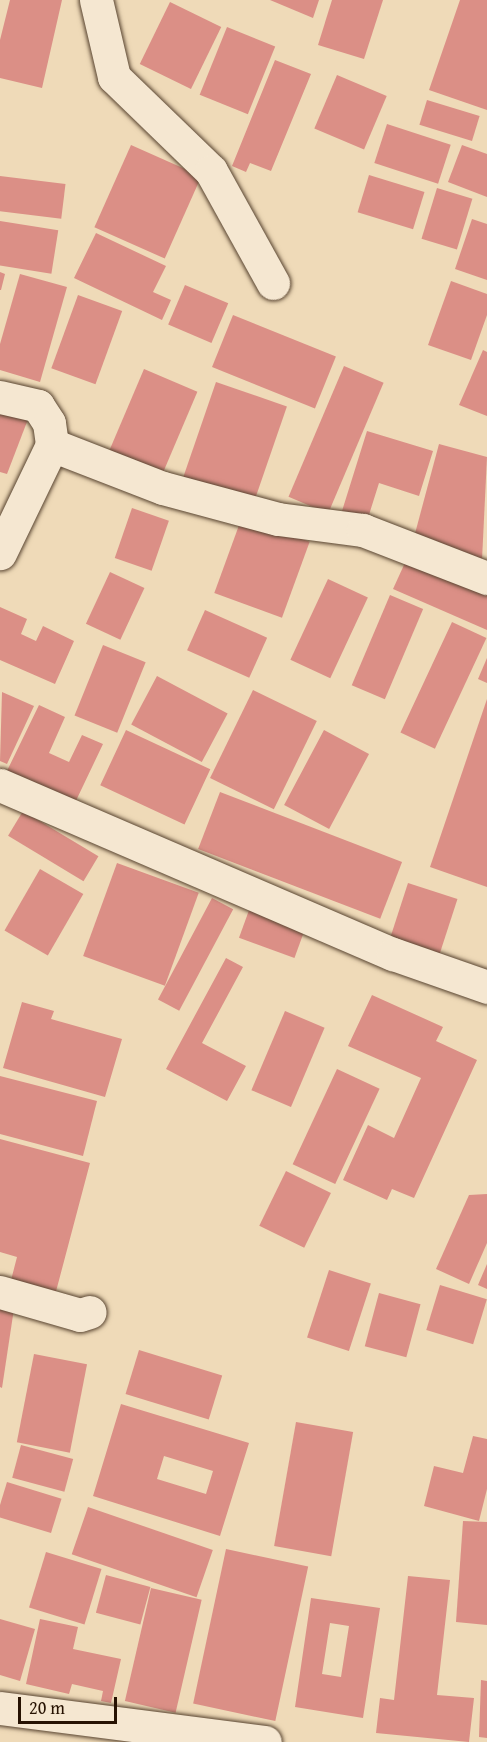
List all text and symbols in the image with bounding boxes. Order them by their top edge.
scale bar [21,1685,120,1723]
text: 20 m [29,1694,65,1721]

